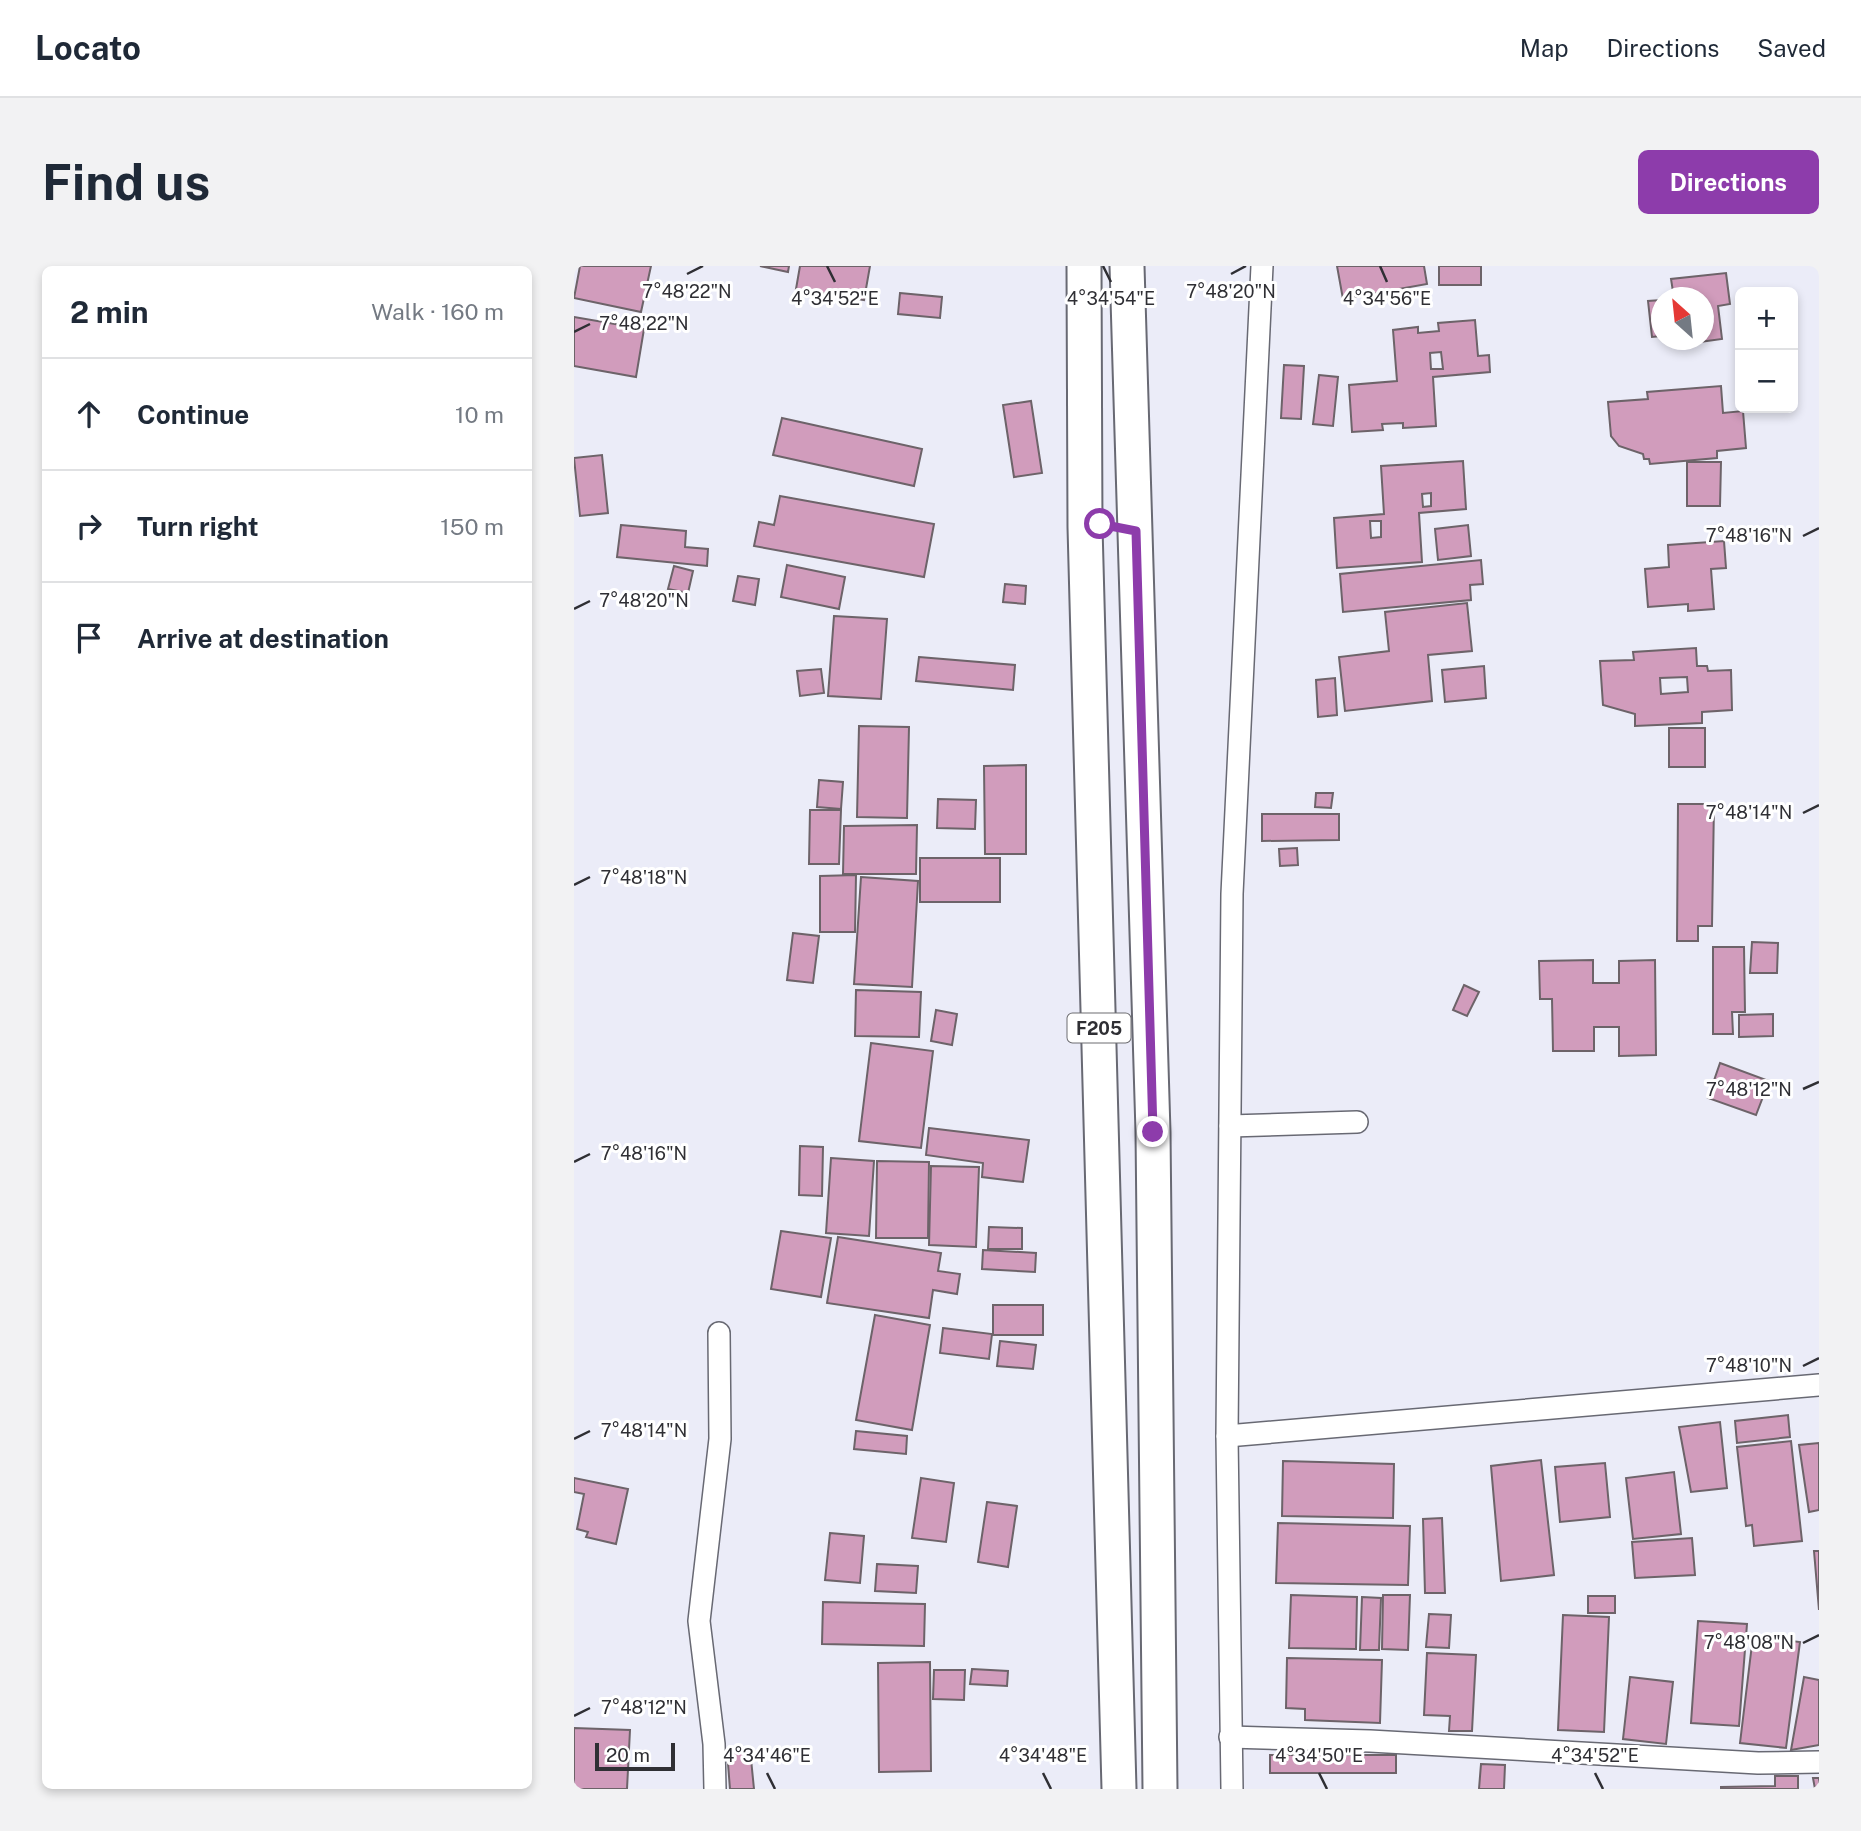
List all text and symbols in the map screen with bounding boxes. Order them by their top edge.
text: Locato [35,29,141,67]
text: Map [1520,34,1569,62]
text: Directions [1607,34,1719,62]
text: Saved [1757,34,1826,62]
button: Directions [1638,150,1819,214]
text: Find us [42,153,210,211]
text: 7°48'22"N [642,281,732,302]
text: 7°48'20"N [1186,281,1276,302]
north arrow [1651,287,1714,350]
map controls [1735,287,1798,413]
button: + [1735,287,1798,350]
text: 4°34'52"E [791,288,879,309]
text: 4°34'54"E [1067,288,1155,309]
text: 4°34'56"E [1343,288,1431,309]
text: 2 min [70,294,149,330]
text: Walk · 160 m [371,298,504,325]
text: 7°48'22"N [599,313,689,334]
button: − [1735,350,1798,413]
icon: ahead [70,395,108,433]
text: Continue [137,399,249,430]
text: 10 m [455,401,504,428]
icon: right [70,507,108,545]
route start [1084,508,1115,539]
text: Turn right [137,511,259,542]
text: 150 m [440,513,504,540]
text: 7°48'16"N [1706,525,1792,546]
text: 7°48'20"N [599,590,689,611]
icon: arrive [70,619,108,657]
text: Arrive at destination [137,623,389,654]
text: 7°48'14"N [1706,802,1792,823]
text: 7°48'18"N [601,867,687,888]
road number: F205 [1068,1014,1130,1042]
text: 7°48'12"N [1706,1079,1792,1100]
route end [1137,1116,1168,1147]
text: 7°48'16"N [601,1143,687,1164]
text: 7°48'10"N [1706,1355,1792,1376]
text: 7°48'14"N [601,1420,687,1441]
text: 7°48'08"N [1704,1632,1794,1653]
text: 7°48'12"N [601,1697,687,1718]
scale bar [595,1740,676,1772]
text: 20 m [606,1744,650,1766]
text: 4°34'46"E [723,1745,811,1766]
text: 4°34'48"E [999,1745,1087,1766]
text: 4°34'50"E [1275,1745,1363,1766]
text: 4°34'52"E [1551,1745,1639,1766]

